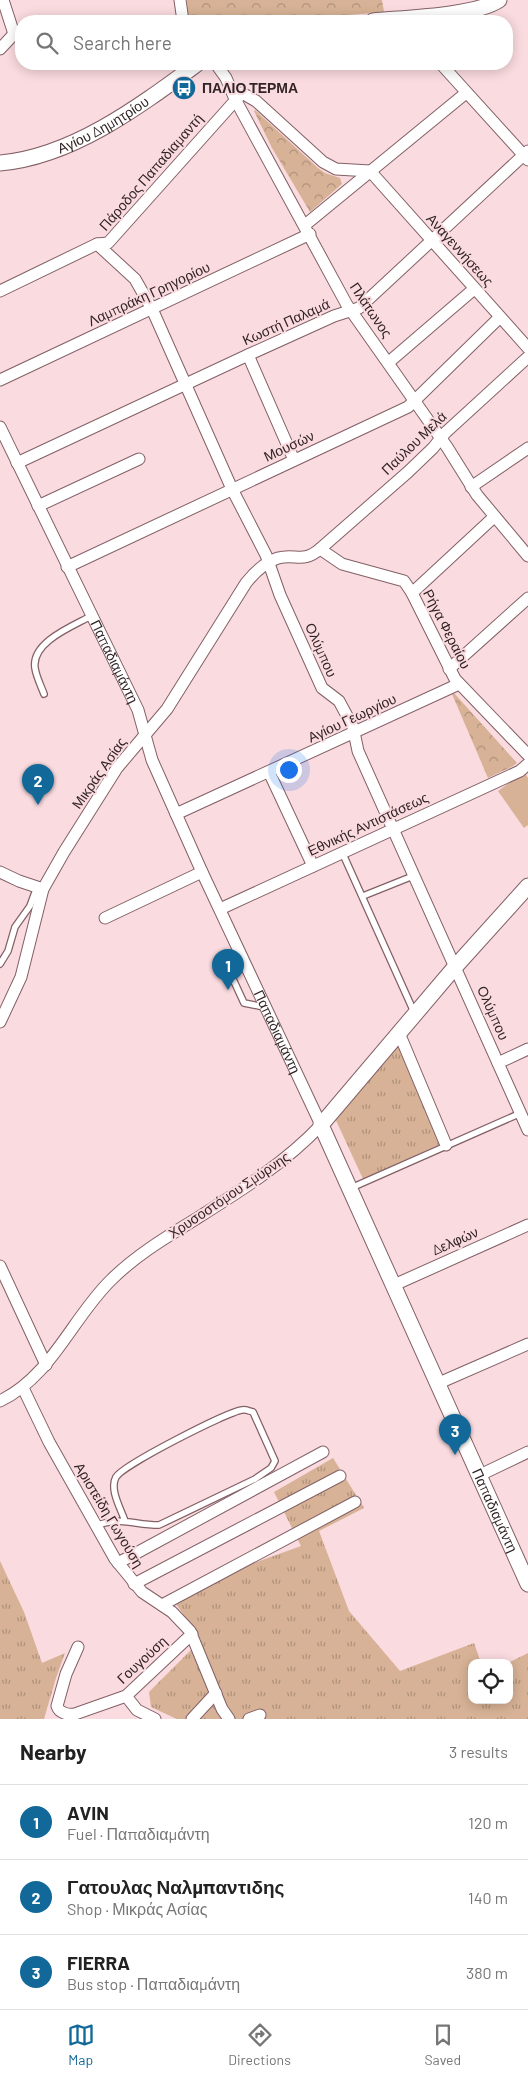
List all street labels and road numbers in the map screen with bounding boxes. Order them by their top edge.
street label: Αγίου Δημητρίου [55,92,152,156]
street label: Πάροδος Παπαδιαμαντή [95,110,206,234]
street label: Αναγεννήσεως [423,210,498,290]
street label: Λαμπράκη Γρηγορίου [85,258,212,329]
street label: Πλάτωνος [347,279,396,341]
street label: Κωστή Παλαμά [240,295,332,348]
street label: Παύλου Μελά [378,407,450,478]
street label: Μουσών [261,426,317,465]
street label: Ρήγα Φεραίου [420,586,475,671]
street label: Παπαδιαμάντη [87,617,142,706]
street label: Ολύμπου [302,620,341,679]
street label: Αγίου Γεωργίου [305,690,399,746]
street label: Μικράς Ασίας [68,734,130,812]
street label: Εθνικής Αντιστάσεως [305,788,431,859]
street label: Ολύμπου [474,983,513,1042]
street label: Παπαδιαμάντη [251,987,305,1076]
street label: Χρυσοστόμου Σμύρνης [165,1148,293,1242]
street label: Δελφών [429,1223,481,1258]
street label: Αριστείδη Γωγούση [71,1459,148,1570]
street label: Παπαδιαμάντη [469,1465,522,1555]
street label: Γουγούση [113,1632,170,1687]

